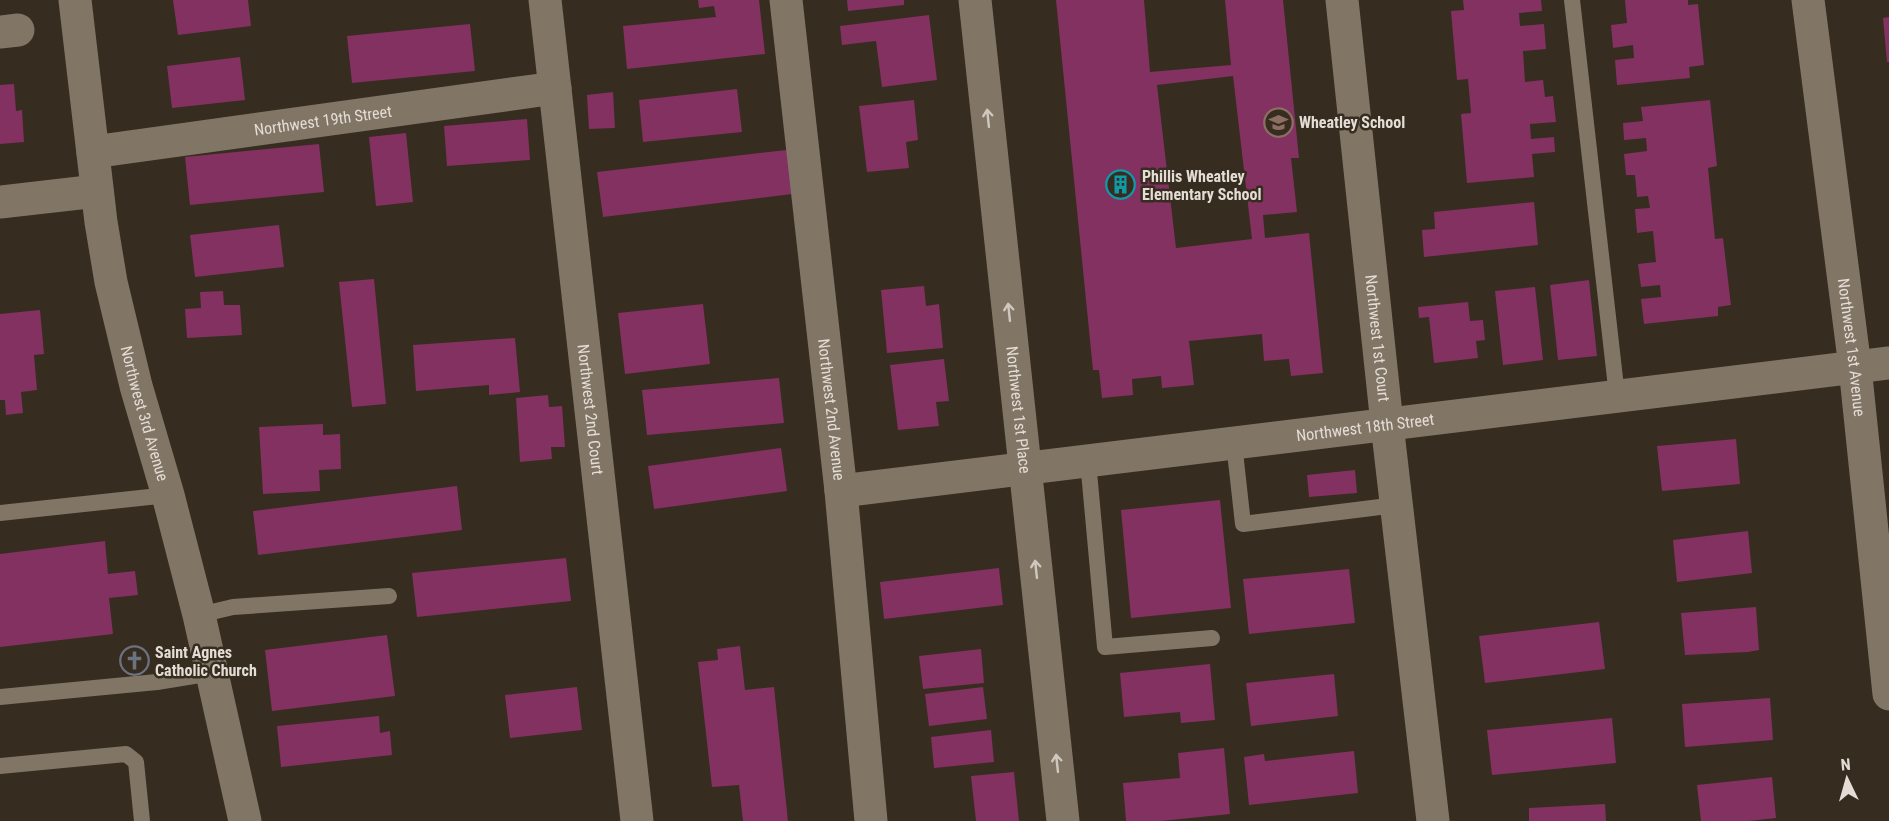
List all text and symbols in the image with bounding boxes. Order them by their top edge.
street label: Northwest 19th Street [253,102,393,140]
school or university icon: Wheatley School [1262,106,1294,138]
one-way arrow [982,109,993,129]
place label: Wheatley School [1299,113,1405,132]
place label: Phillis Wheatley Elementary School [1142,167,1261,204]
building icon: Phillis Wheatley Elementary School [1105,169,1137,201]
street label: Northwest 1st Court [1361,274,1394,403]
street label: Northwest 1st Avenue [1834,277,1869,417]
one-way arrow [1003,303,1014,323]
street label: Northwest 2nd Avenue [814,338,849,481]
street label: Northwest 2nd Court [574,343,607,476]
street label: Northwest 3rd Avenue [117,344,172,483]
street label: Northwest 1st Place [1002,345,1035,474]
street label: Northwest 18th Street [1295,410,1435,445]
one-way arrow [1031,559,1042,579]
place label: Saint Agnes Catholic Church [155,643,257,680]
church icon: Saint Agnes Catholic Church [118,645,150,677]
north arrow [1817,749,1877,809]
one-way arrow [1051,753,1062,773]
text: N [1840,755,1851,774]

